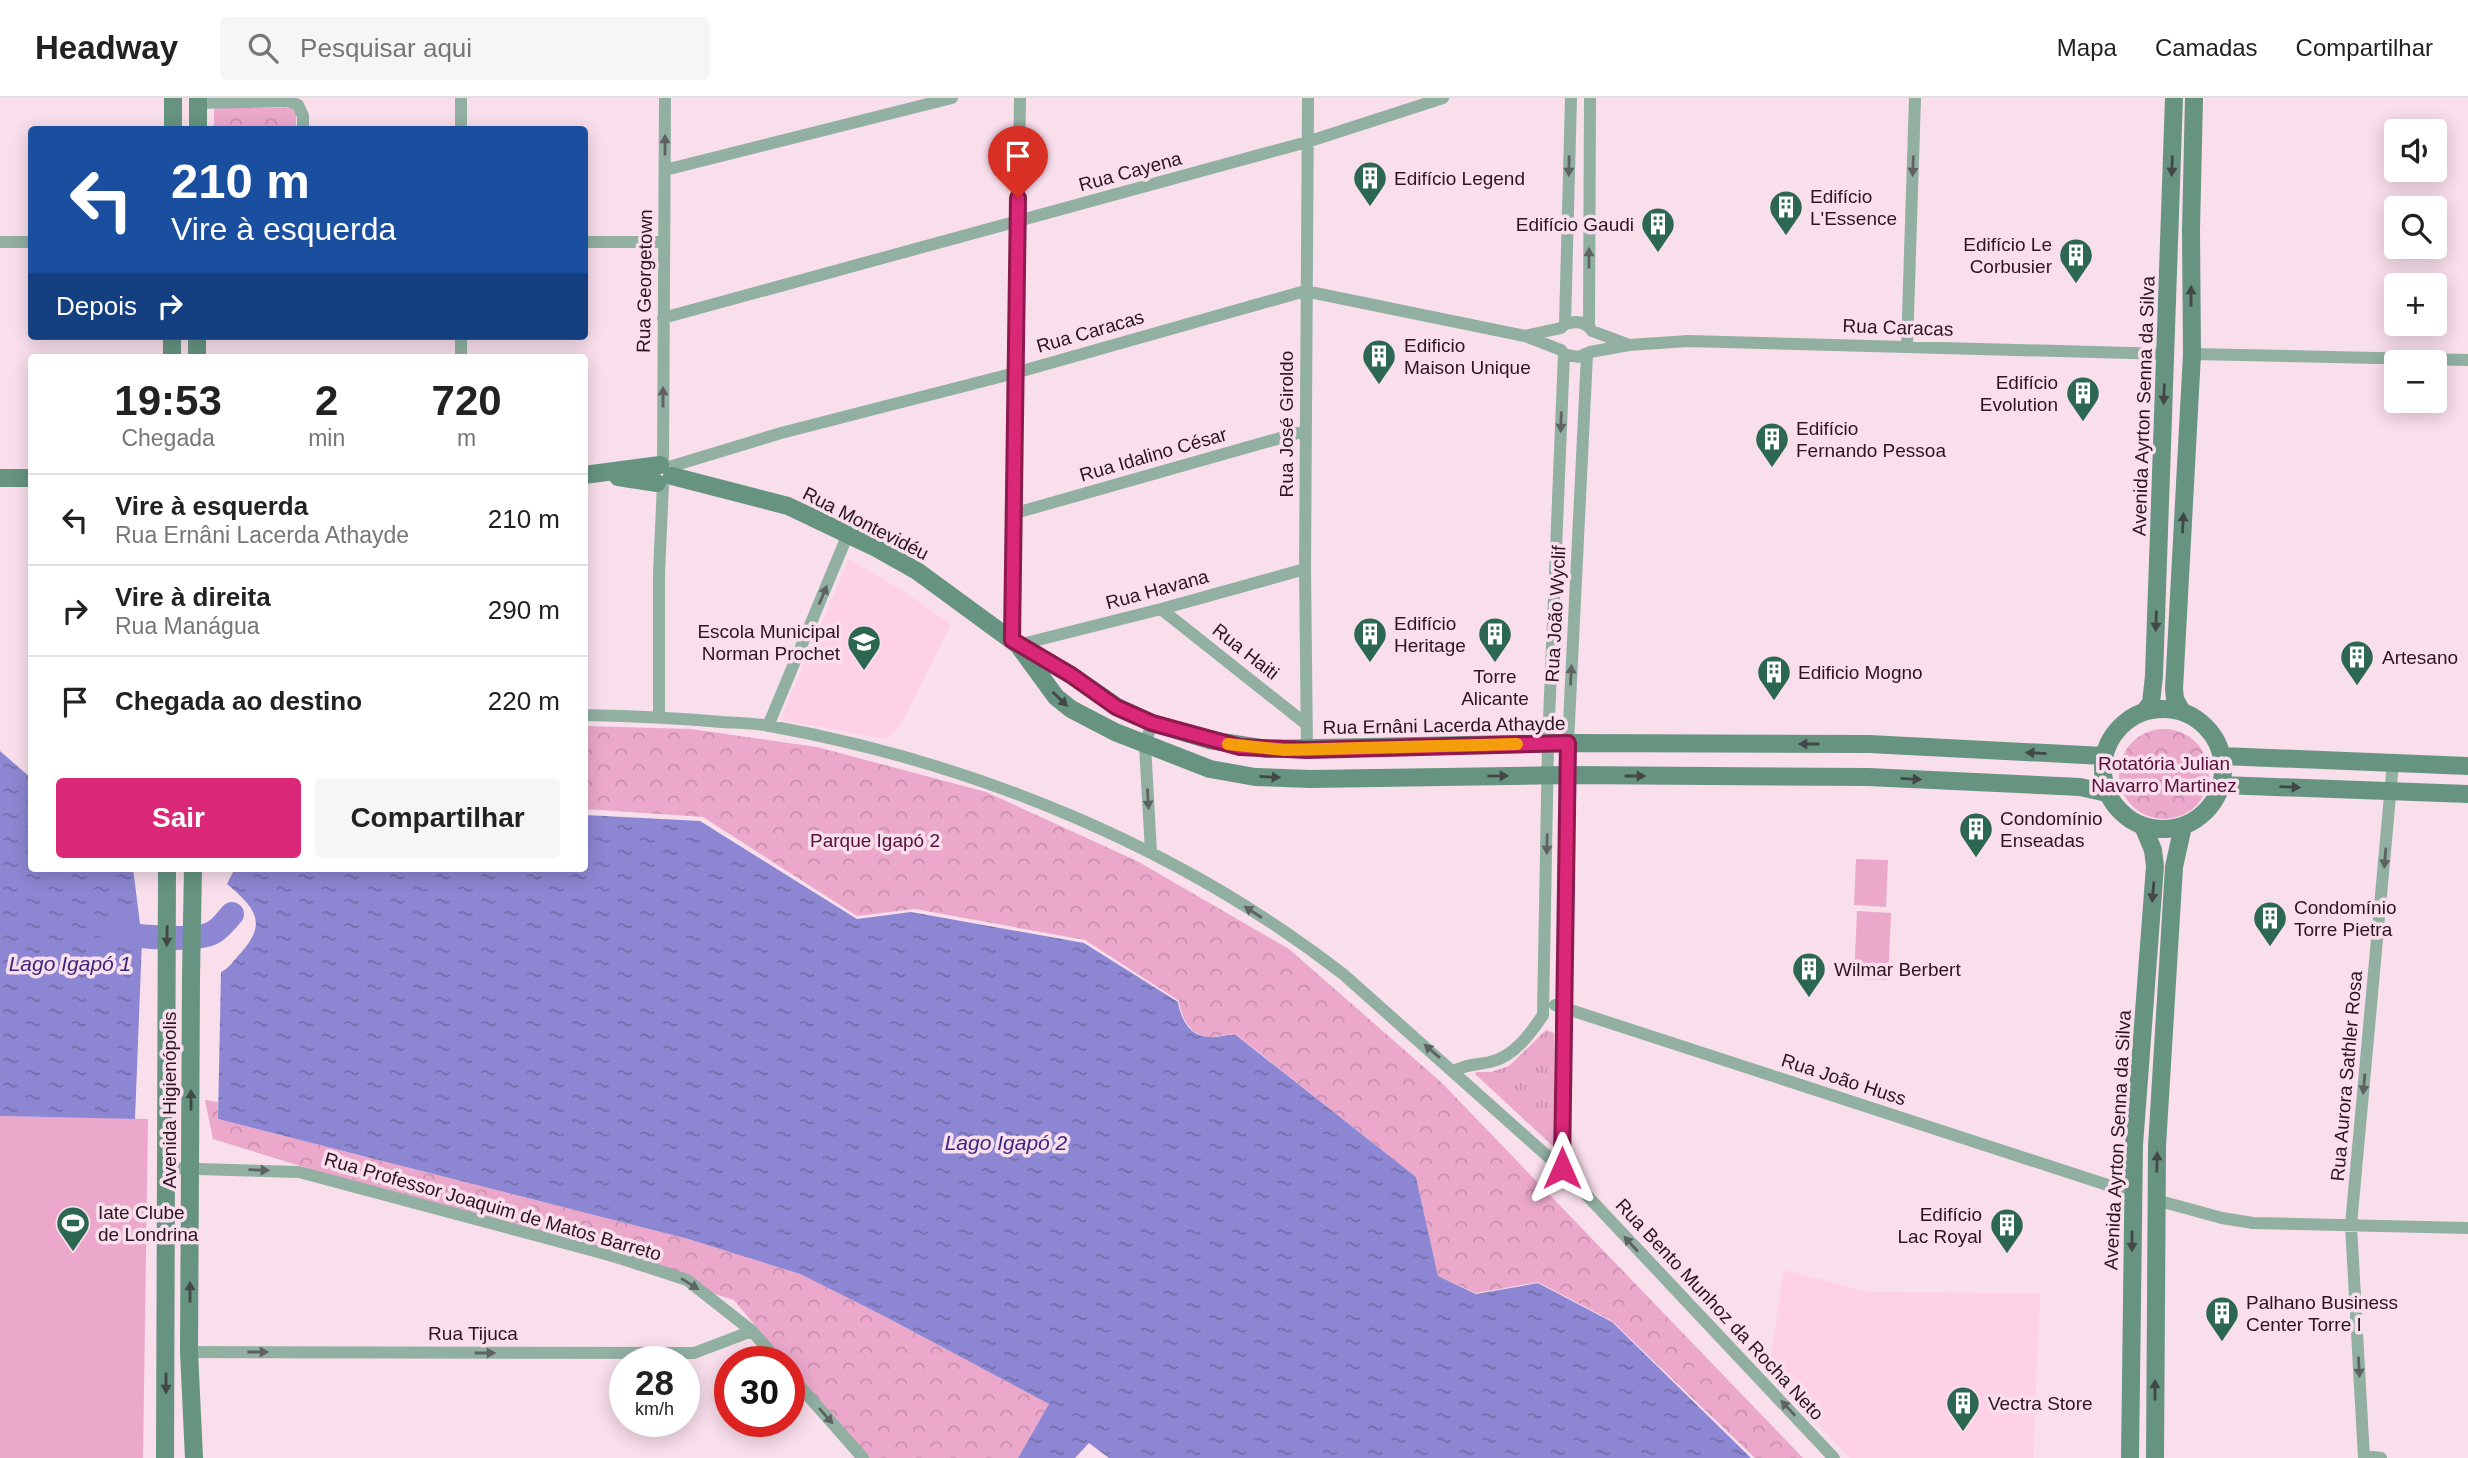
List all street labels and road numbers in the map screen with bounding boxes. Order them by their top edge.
street label: Rua Cayena [1076,148,1184,195]
street label: Rua Georgetown [633,209,656,353]
street label: Avenida Ayrton Senna da Silva [2128,275,2159,536]
street label: Rua Caracas [1034,306,1146,357]
street label: Rua Caracas [1842,315,1954,340]
street label: Rua José Giroldo [1276,351,1297,497]
street label: Rua Idalino César [1077,423,1230,486]
street label: Rua Montevidéu [799,483,932,564]
street label: Rua João Wyclif [1541,544,1570,683]
street label: Rua Havana [1103,566,1211,613]
street label: Rua Haiti [1208,619,1283,684]
street label: Rua Ernâni Lacerda Athayde [1322,713,1566,738]
street label: Rua Aurora Sathler Rosa [2327,969,2366,1182]
street label: Avenida Ayrton Senna da Silva [2100,1009,2135,1271]
street label: Avenida Higienópolis [159,1011,180,1189]
street label: Rua João Huss [1779,1049,1909,1110]
street label: Rua Professor Joaquim de Matos Barreto [322,1148,664,1265]
street label: Rua Bento Munhoz da Rocha Neto [1611,1194,1828,1424]
street label: Rua Tijuca [428,1323,518,1344]

